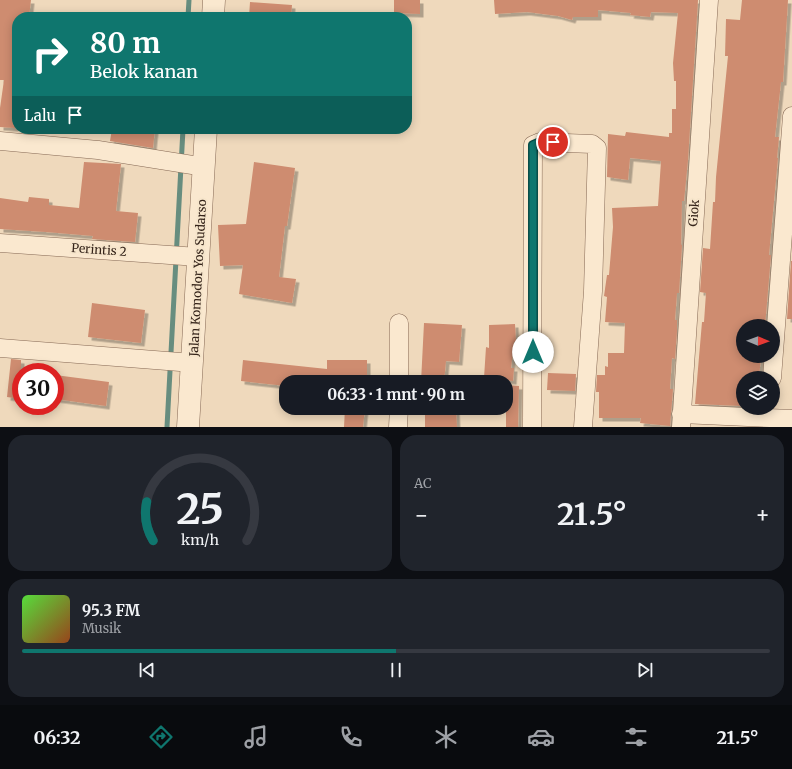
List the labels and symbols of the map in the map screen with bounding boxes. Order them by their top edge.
pin [536,125,570,159]
street label: Jalan Komodor Yos Sudarso [186,199,209,358]
street label: Giok [685,199,702,227]
street label: Perintis 2 [71,240,127,259]
north arrow [736,319,780,363]
position arrow [512,331,554,373]
speed limit sign: 30 [12,363,64,415]

